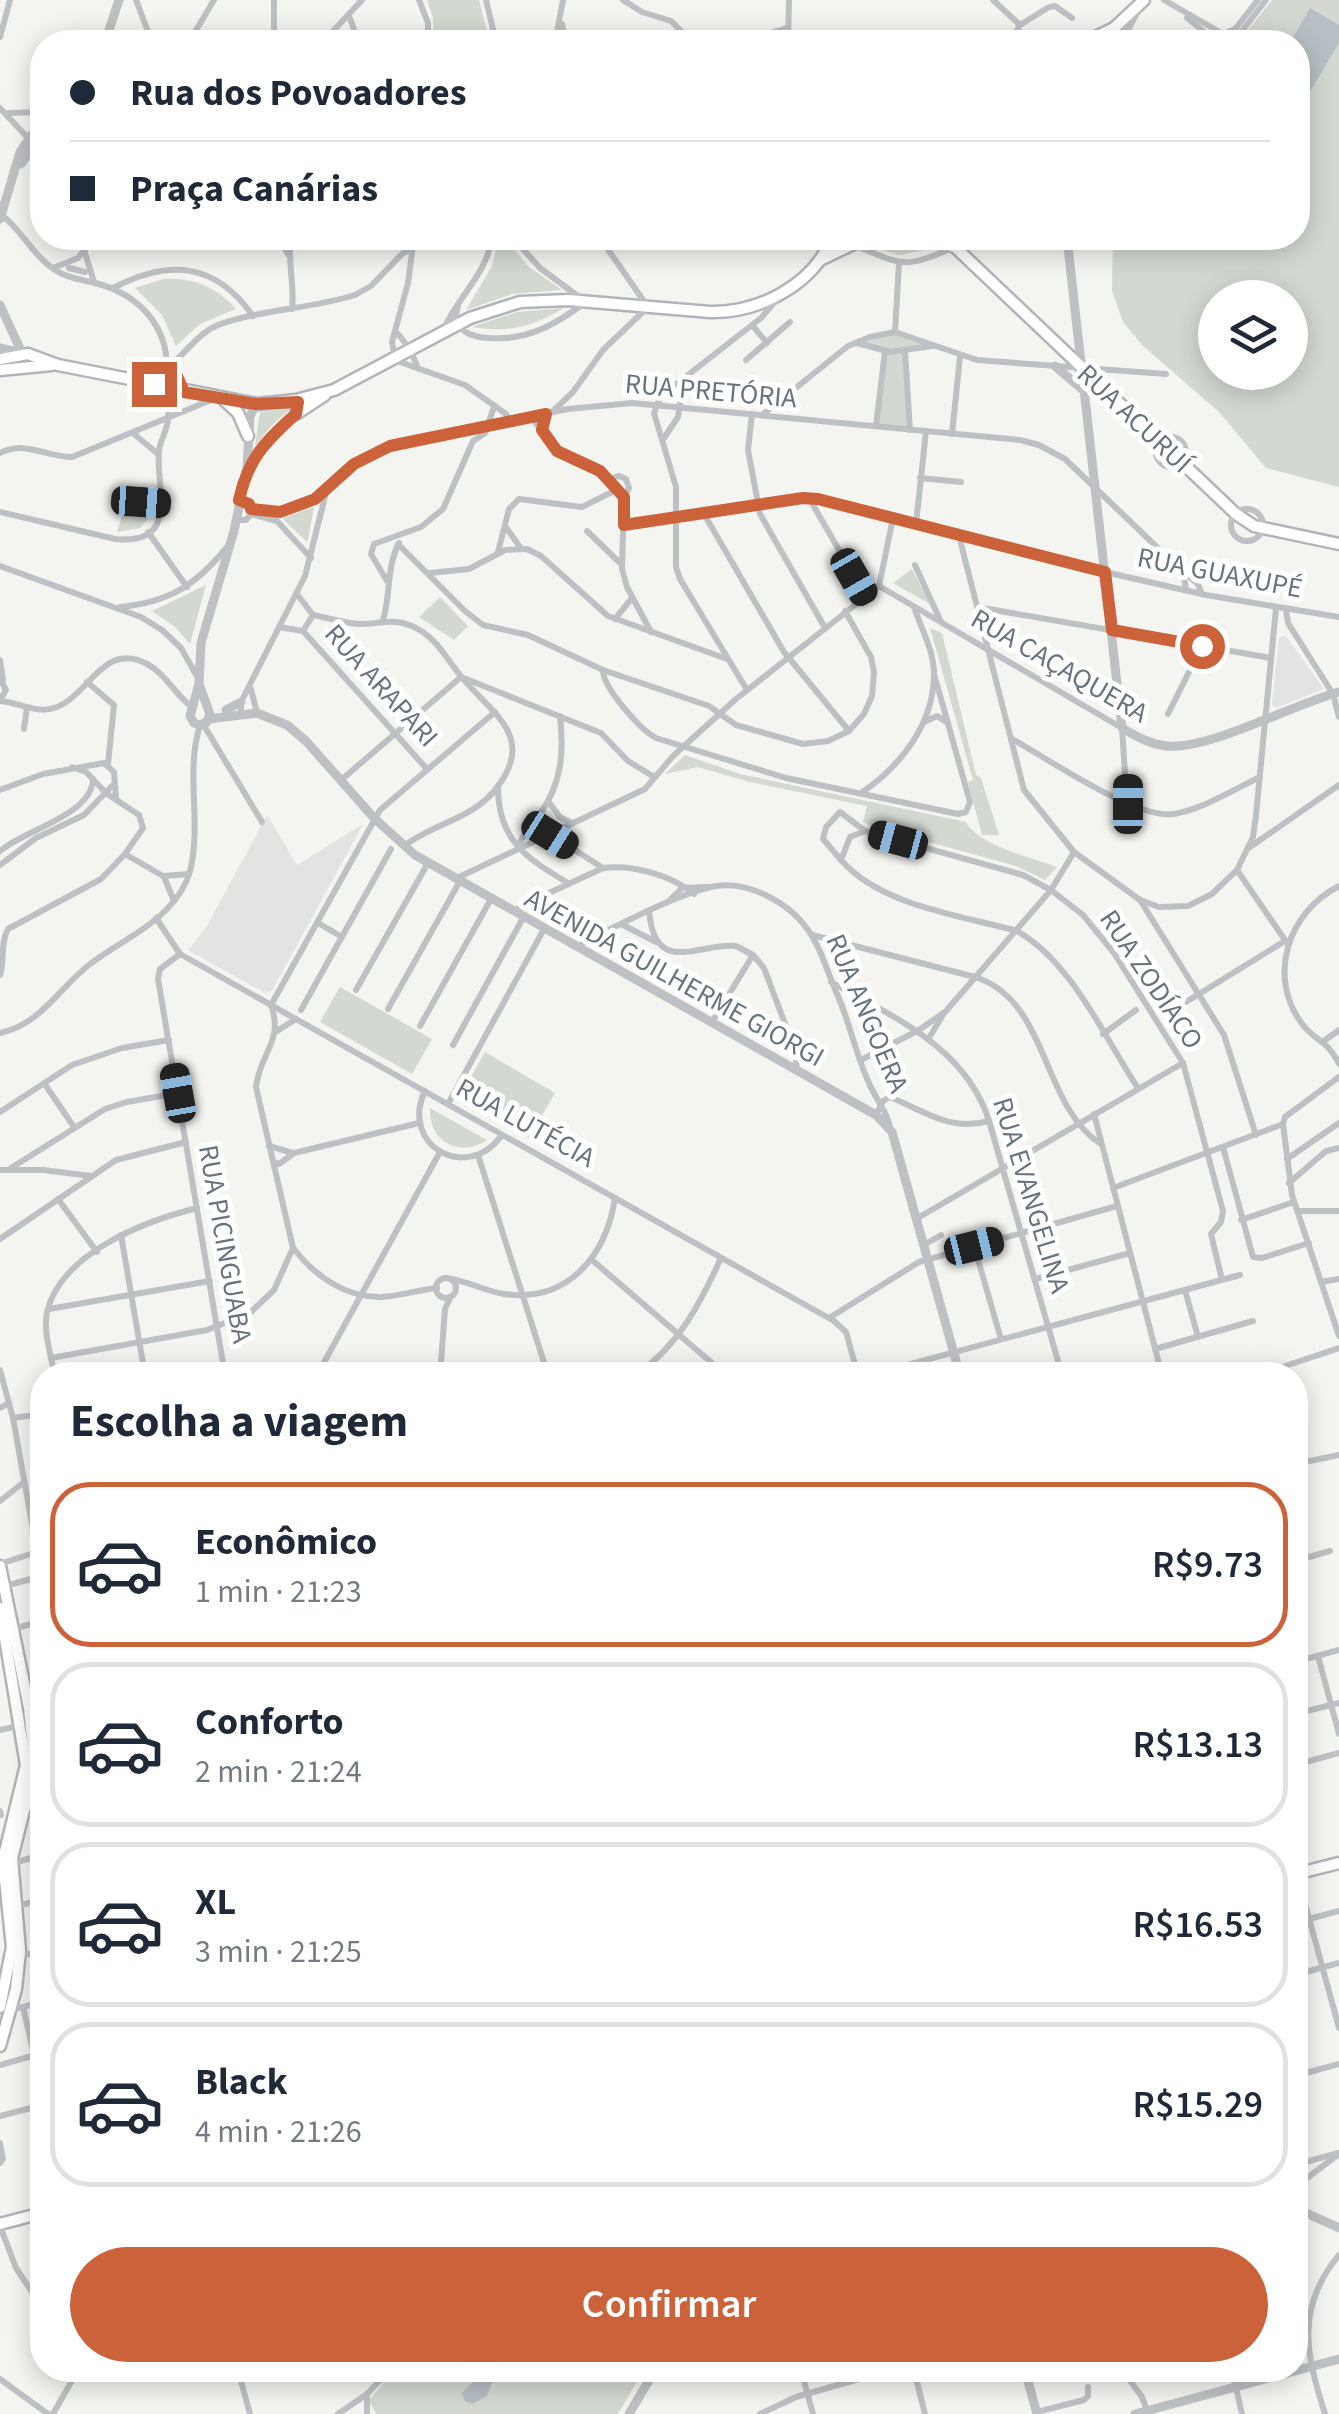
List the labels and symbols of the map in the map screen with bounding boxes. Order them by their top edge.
street label: RUA ACURUÍ [1068,355,1202,484]
route end [132,362,177,407]
street label: RUA PRETÓRIA [623,364,799,418]
car [110,485,172,519]
street label: RUA GUAXUPÉ [1134,537,1306,609]
car [826,544,882,610]
street label: RUA CAÇAQUERA [963,599,1156,733]
street label: RUA ARAPARI [315,615,448,756]
route start [1180,624,1225,669]
car [1113,774,1143,834]
car [517,806,583,864]
car [865,818,931,862]
street label: AVENIDA GUILHERME GIORGI [517,879,832,1077]
street label: RUA ZODÍACO [1090,902,1213,1057]
street label: RUA ANGOERA [816,928,919,1100]
car [158,1061,198,1125]
street label: RUA LUTÉCIA [449,1068,603,1178]
street label: RUA EVANGELINA [982,1092,1080,1299]
street label: RUA PICINGUABA [188,1142,262,1347]
car [941,1224,1007,1268]

